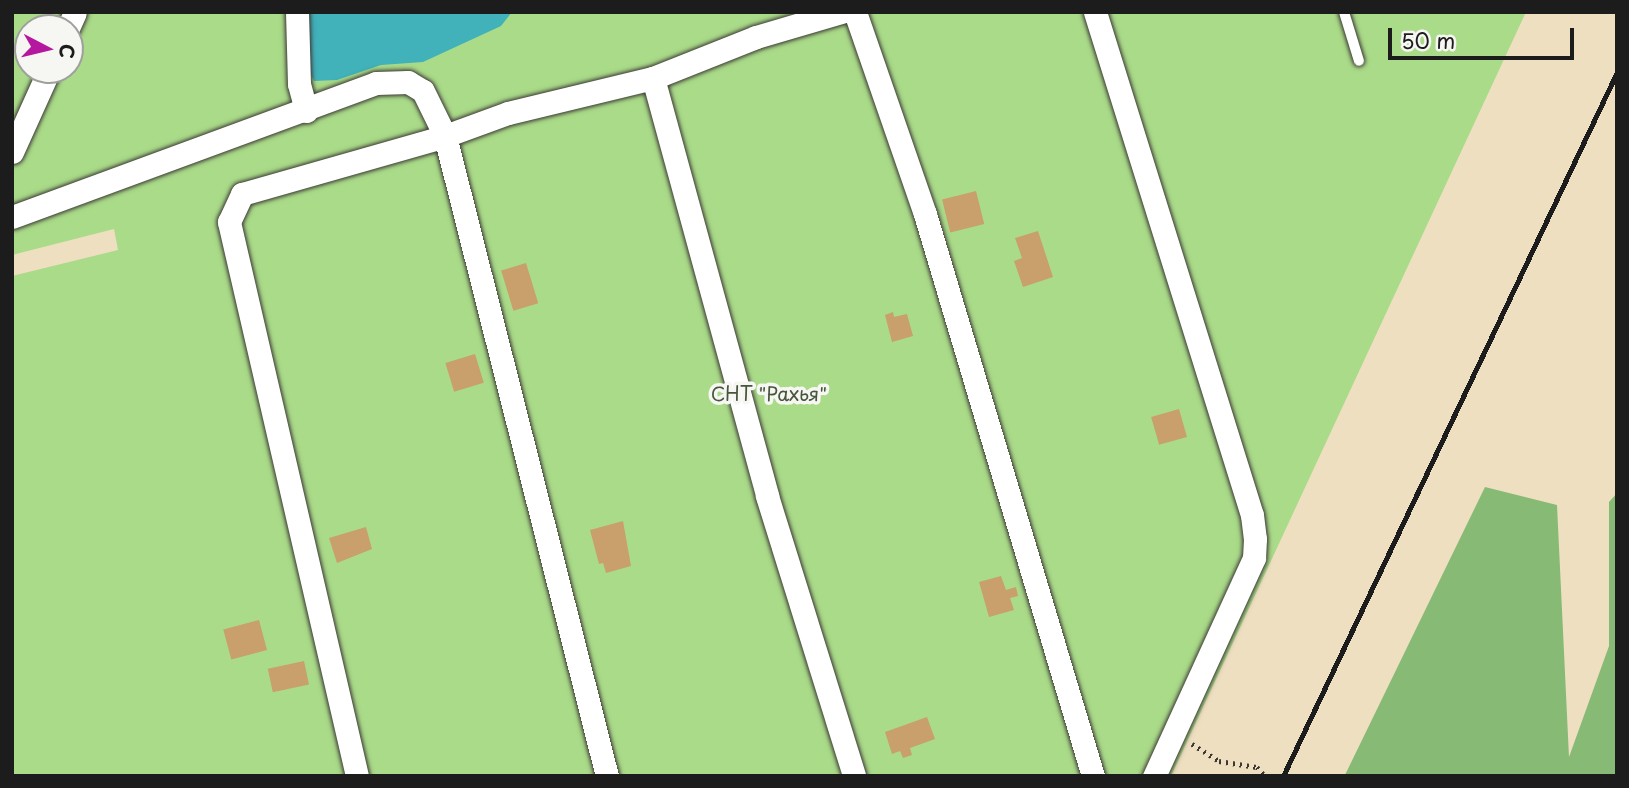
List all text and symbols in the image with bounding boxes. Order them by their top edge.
north arrow [14,14,84,84]
scale bar [1391,14,1576,58]
text: 50 m [1401,24,1455,56]
text: С [53,43,83,60]
park label: СНТ "Рахья" [711,383,827,405]

